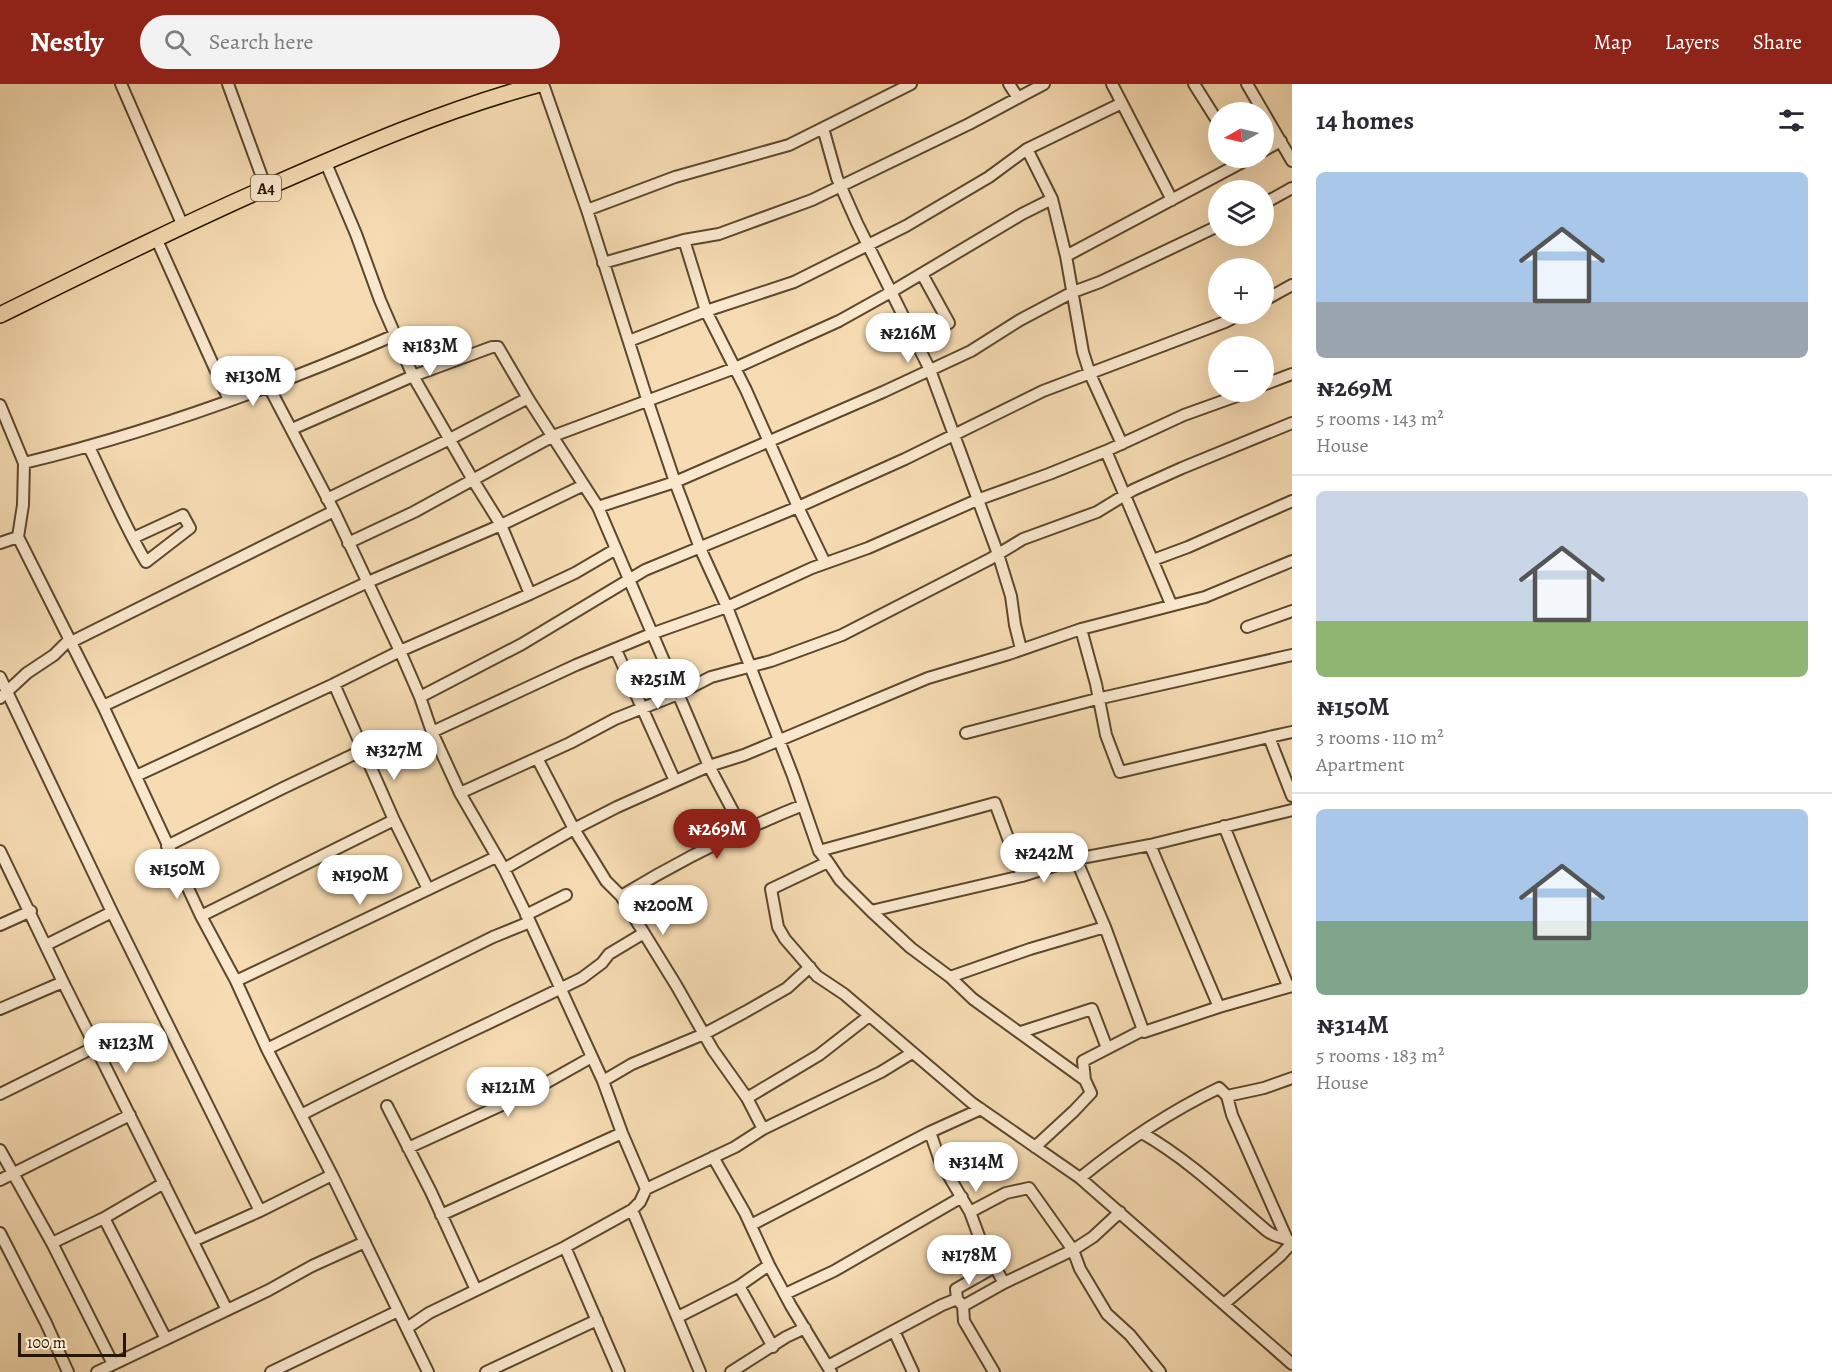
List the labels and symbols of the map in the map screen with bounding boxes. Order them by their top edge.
north arrow [1208,102,1274,168]
road number: A4 [251,175,281,201]
pin: ₦216M [866,313,950,364]
pin: ₦183M [388,326,472,377]
pin: ₦130M [211,356,295,407]
pin: ₦251M [616,659,700,710]
pin: ₦327M [352,730,436,781]
pin: ₦269M [675,809,759,860]
pin: ₦242M [1002,833,1086,884]
pin: ₦150M [135,849,219,900]
pin: ₦190M [318,855,402,906]
pin: ₦200M [621,885,705,936]
pin: ₦123M [84,1023,168,1074]
pin: ₦121M [466,1067,550,1118]
pin: ₦314M [934,1142,1018,1193]
pin: ₦178M [927,1235,1011,1286]
scale bar [18,1330,126,1358]

